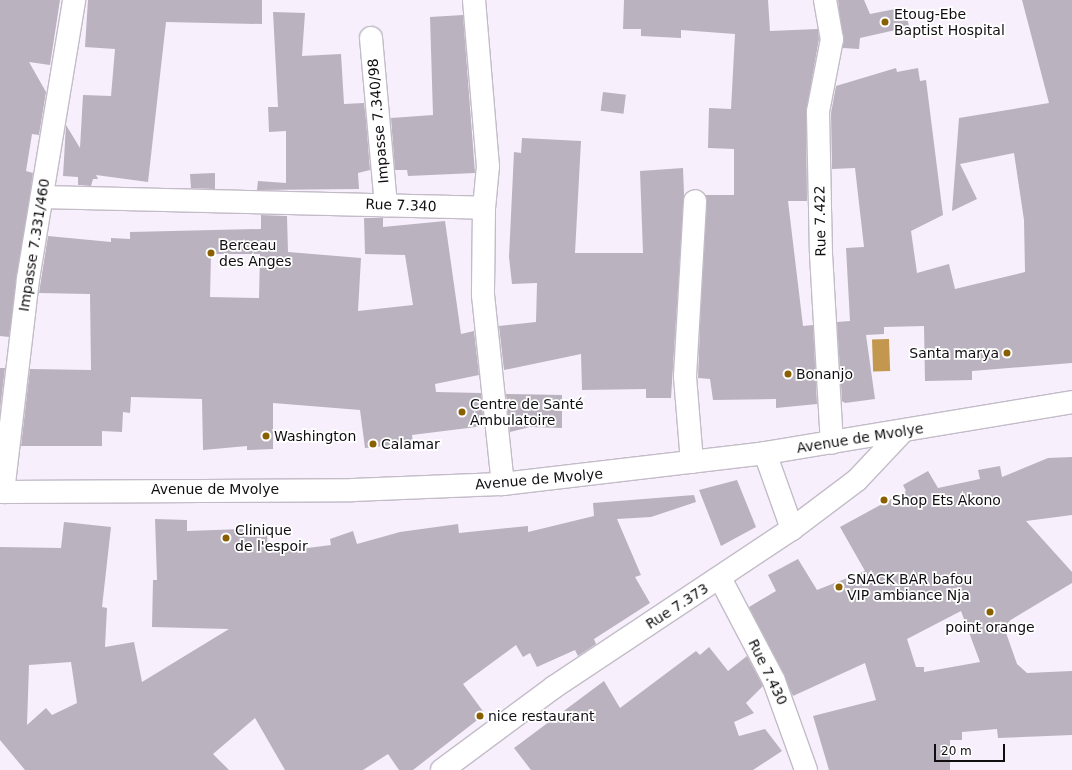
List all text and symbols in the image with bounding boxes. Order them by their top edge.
place label: Etoug-Ebe Baptist Hospital [894,6,1005,38]
marker: Etoug-Ebe Baptist Hospital [879,16,891,28]
street label: Impasse 7.340/98 [364,58,392,184]
street label: Impasse 7.331/460 [15,177,53,313]
street label: Rue 7.422 [811,185,829,257]
street label: Rue 7.340 [365,195,437,215]
place label: Berceau des Anges [219,237,291,270]
marker: Berceau des Anges [206,248,216,258]
place label: Santa marya [909,345,999,361]
marker: Santa marya [1002,348,1012,358]
place label: Bonanjo [796,366,853,382]
marker: Bonanjo [783,369,793,379]
place label: Centre de Santé Ambulatoire [470,396,584,428]
marker: Centre de Santé Ambulatoire [457,407,467,417]
street label: Avenue de Mvolye [795,420,925,456]
place label: Washington [274,428,356,444]
marker: Washington [261,431,271,441]
place label: Calamar [381,436,440,452]
marker: Calamar [368,439,378,449]
street label: Avenue de Mvolye [474,465,604,493]
street label: Avenue de Mvolye [151,481,279,497]
place label: Shop Ets Akono [892,492,1001,508]
marker: Shop Ets Akono [879,495,889,505]
place label: Clinique de l'espoir [235,522,308,554]
marker: Clinique de l'espoir [220,532,232,544]
place label: SNACK BAR bafou VIP ambiance Nja [847,571,972,604]
street label: Rue 7.373 [643,580,711,632]
marker: SNACK BAR bafou VIP ambiance Nja [834,582,844,592]
marker: point orange [985,607,995,617]
place label: point orange [945,619,1035,635]
street label: Rue 7.430 [745,636,791,708]
place label: nice restaurant [488,708,595,724]
marker: nice restaurant [475,711,485,721]
scale bar [936,736,1007,762]
text: 20 m [941,744,972,758]

